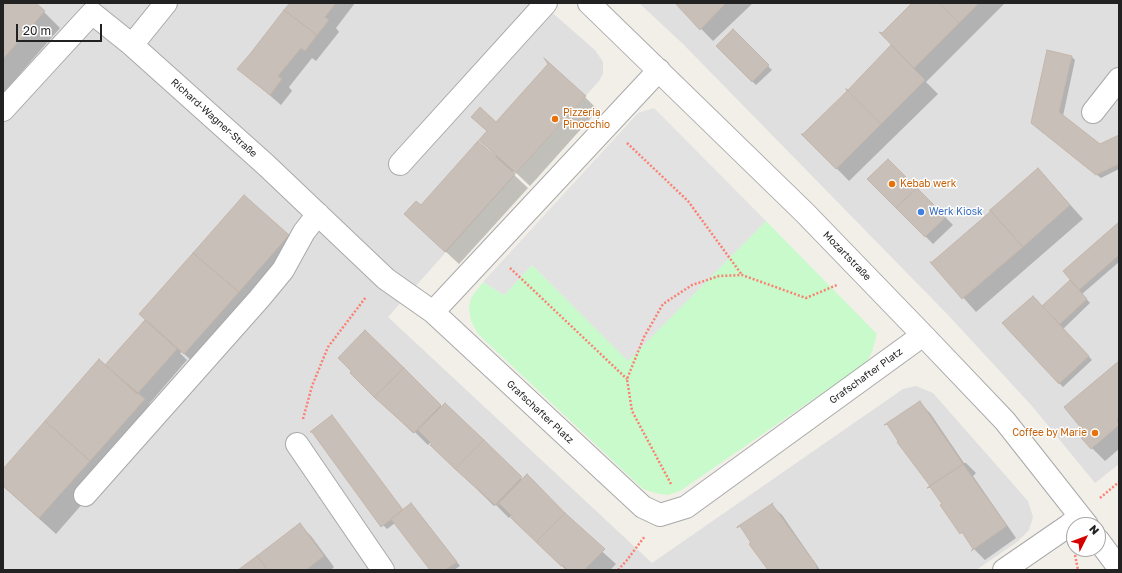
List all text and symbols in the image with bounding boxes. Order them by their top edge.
scale bar [18,16,104,42]
text: 20 m [23,23,51,38]
street label: Richard-Wagner-Straße [168,76,260,160]
place label: Pizzeria Pinocchio [563,107,610,130]
marker: Pizzeria Pinocchio [550,114,560,124]
place label: Kebab werk [900,178,956,190]
marker: Kebab werk [887,179,897,189]
place label: Werk Kiosk [929,206,983,218]
marker: Werk Kiosk [916,207,926,217]
street label: Mozartstraße [821,229,873,283]
street label: Grafschafter Platz [827,346,905,406]
street label: Grafschafter Platz [504,378,576,446]
place label: Coffee by Marie [1012,427,1087,439]
marker: Coffee by Marie [1090,428,1100,438]
north arrow [1066,517,1106,557]
text: N [1087,522,1102,537]

